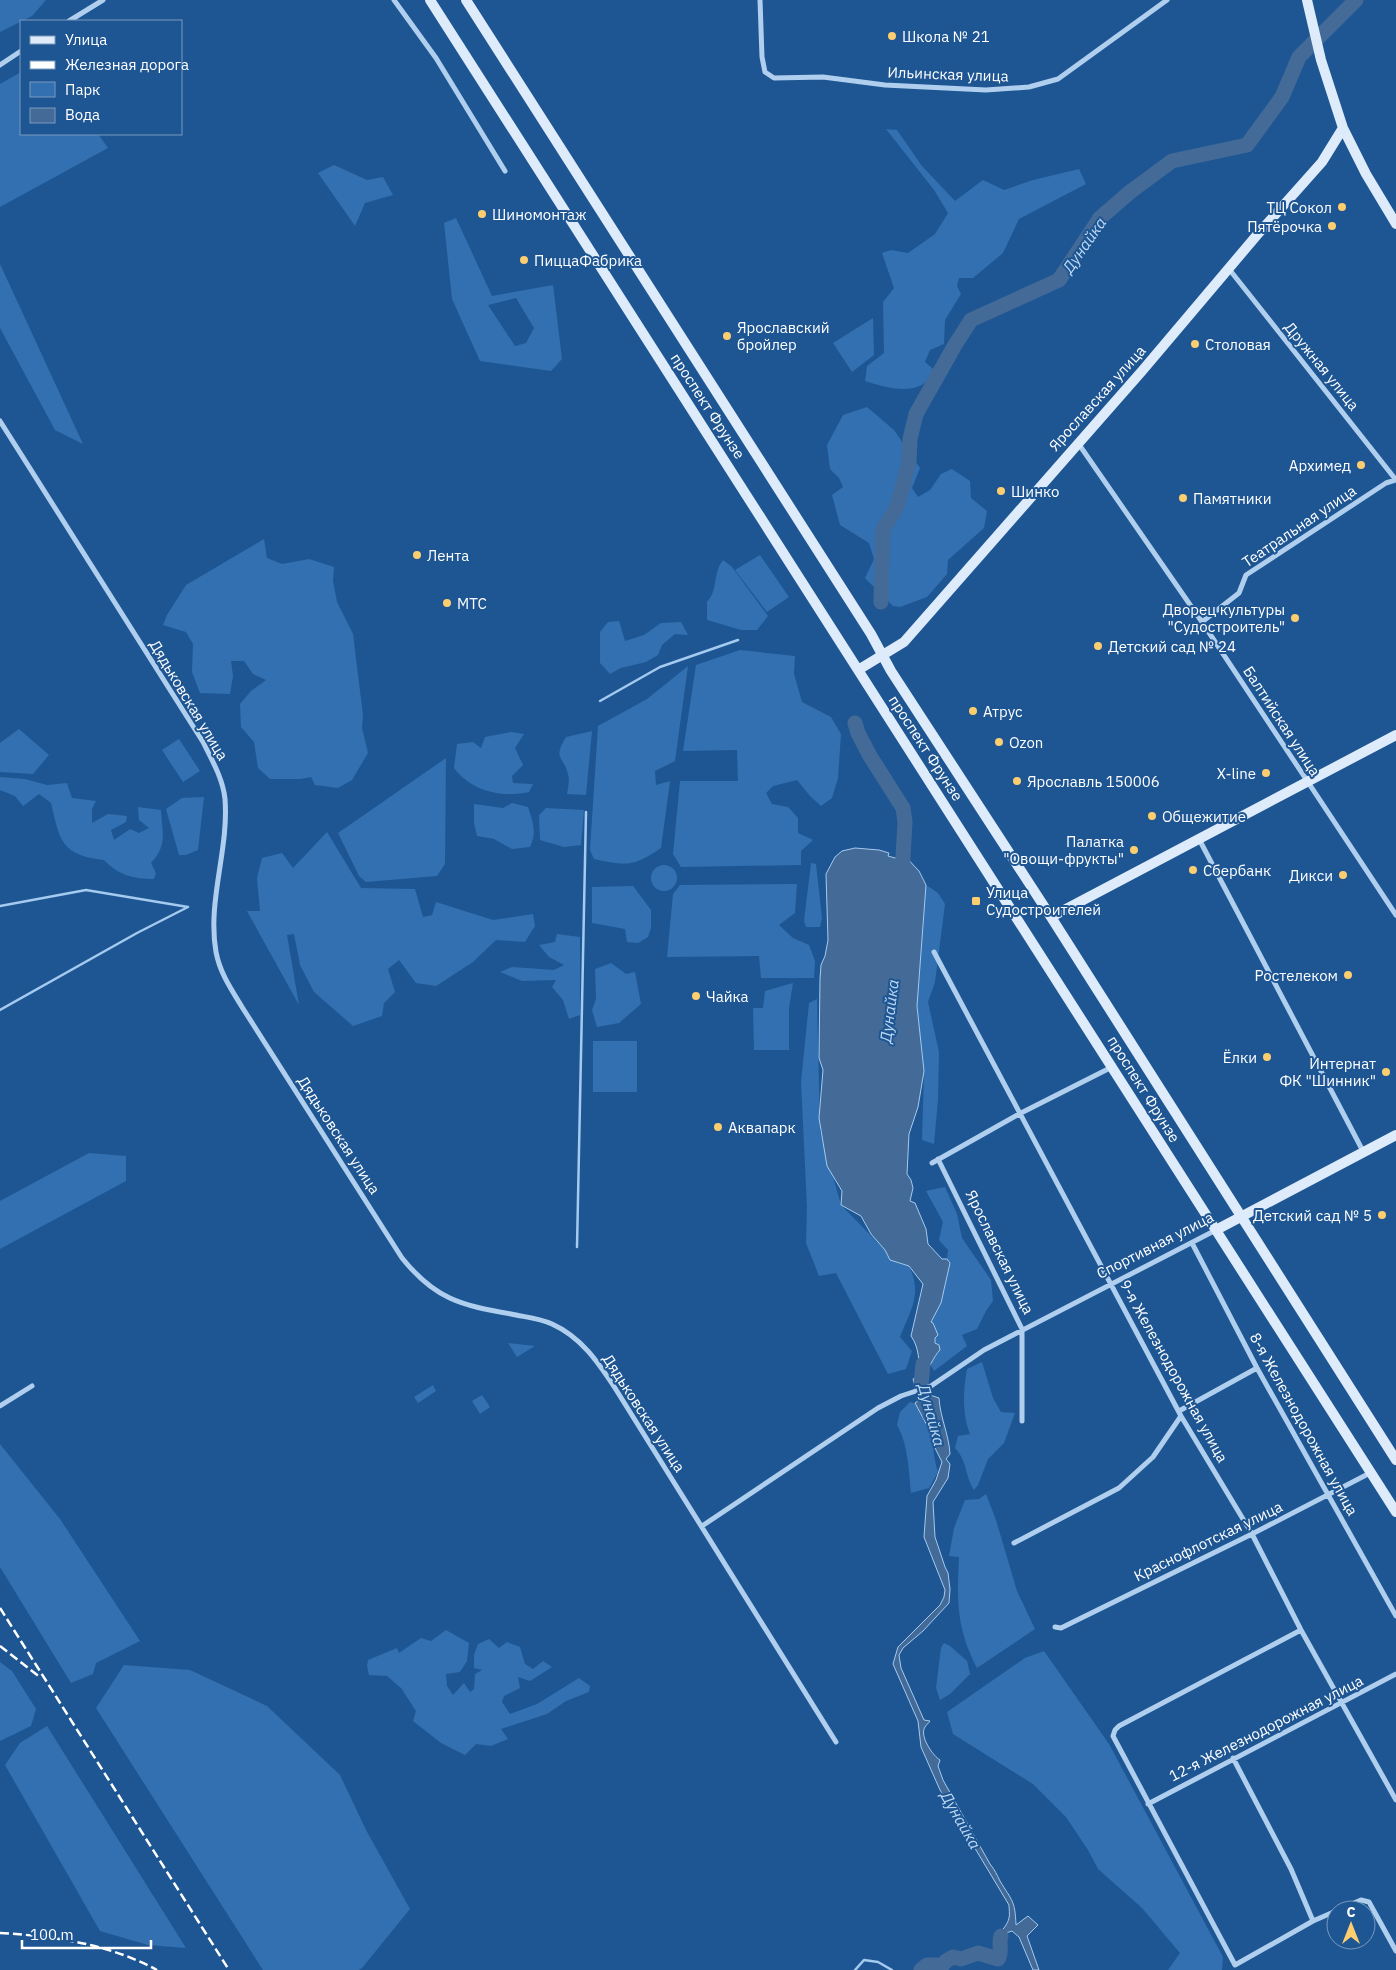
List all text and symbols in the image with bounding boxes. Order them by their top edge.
legend [20,20,182,135]
place label: Школа № 21 [902,27,990,46]
text: Улица [65,30,107,49]
marker: Школа № 21 [886,30,898,42]
text: Железная дорога [65,55,189,74]
street label: Ильинская улица [887,62,1009,86]
text: Парк [65,80,100,99]
text: Вода [65,105,100,124]
place label: ТЦ Сокол [1266,198,1332,217]
marker: ТЦ Сокол [1336,201,1348,213]
place label: Шиномонтаж [492,205,587,224]
marker: Шиномонтаж [476,208,488,220]
water label: Дунайка [1056,213,1110,278]
place label: Пятёрочка [1247,217,1322,236]
marker: Пятёрочка [1326,220,1338,232]
place label: ПиццаФабрика [534,251,642,270]
marker: ПиццаФабрика [518,254,530,266]
place label: Ярославский бройлер [737,318,830,354]
street label: Дружная улица [1280,318,1364,414]
marker: Ярославский бройлер [721,330,733,342]
place label: Столовая [1205,335,1271,354]
marker: Столовая [1189,338,1201,350]
street label: Ярославская улица [1044,341,1150,455]
street label: проспект Фрунзе [667,350,749,462]
place label: Архимед [1289,456,1351,475]
marker: Архимед [1355,459,1367,471]
street label: Театральная улица [1238,481,1360,571]
place label: Шинко [1011,482,1059,501]
marker: Шинко [995,485,1007,497]
place label: Памятники [1193,489,1272,508]
marker: Памятники [1177,492,1189,504]
place label: Лента [427,546,469,565]
marker: Лента [411,549,423,561]
place label: МТС [457,594,487,613]
marker: МТС [441,597,453,609]
place label: Дворец культуры "Судостроитель" [1163,600,1285,636]
marker: Дворец культуры "Судостроитель" [1289,612,1301,624]
street label: Дядьковская улица [146,636,232,764]
place label: Детский сад № 24 [1108,637,1236,656]
marker: Детский сад № 24 [1092,640,1104,652]
street label: Балтийская улица [1239,662,1325,780]
street label: проспект Фрунзе [885,692,967,804]
place label: Атрус [983,702,1023,721]
marker: Атрус [967,705,979,717]
place label: Ozon [1009,733,1043,752]
marker: Ozon [993,736,1005,748]
place label: X-line [1217,764,1256,783]
marker: X-line [1260,767,1272,779]
place label: Ярославль 150006 [1027,772,1160,791]
marker: Ярославль 150006 [1011,775,1023,787]
place label: Общежитие [1162,807,1246,826]
marker: Общежитие [1146,810,1158,822]
place label: Палатка "Овощи-фрукты" [1003,832,1124,868]
marker: Палатка "Овощи-фрукты" [1128,844,1140,856]
place label: Сбербанк [1203,861,1271,880]
marker: Сбербанк [1187,864,1199,876]
place label: Дикси [1289,866,1333,885]
marker: Дикси [1337,869,1349,881]
place label: Улица Судостроителей [986,883,1101,919]
marker: Улица Судостроителей [970,895,982,907]
place label: Ростелеком [1255,966,1338,985]
marker: Ростелеком [1342,969,1354,981]
water label: Дунайка [875,978,903,1046]
place label: Чайка [706,987,749,1006]
marker: Чайка [690,990,702,1002]
street label: проспект Фрунзе [1104,1032,1184,1146]
place label: Ёлки [1223,1048,1257,1067]
marker: Ёлки [1261,1051,1273,1063]
place label: Интернат ФК "Шинник" [1279,1054,1376,1090]
marker: Интернат ФК "Шинник" [1380,1066,1392,1078]
street label: Дядьковская улица [294,1072,384,1198]
place label: Аквапарк [728,1118,796,1137]
marker: Аквапарк [712,1121,724,1133]
street label: Ярославская улица [962,1187,1038,1317]
place label: Детский сад № 5 [1253,1206,1372,1225]
street label: Спортивная улица [1093,1207,1217,1283]
marker: Детский сад № 5 [1376,1209,1388,1221]
street label: 9-я Железнодорожная улица [1116,1276,1232,1466]
street label: 8-я Железнодорожная улица [1246,1329,1362,1519]
street label: Дядьковская улица [599,1350,689,1476]
water label: Дунайка [914,1380,950,1448]
street label: Краснофлотская улица [1131,1497,1285,1585]
street label: 12-я Железнодорожная улица [1166,1671,1366,1785]
water label: Дунайка [935,1786,986,1853]
north arrow [1326,1900,1376,1950]
text: С [1346,1903,1356,1921]
scale bar [22,1918,151,1950]
text: 100 m [30,1925,74,1944]

